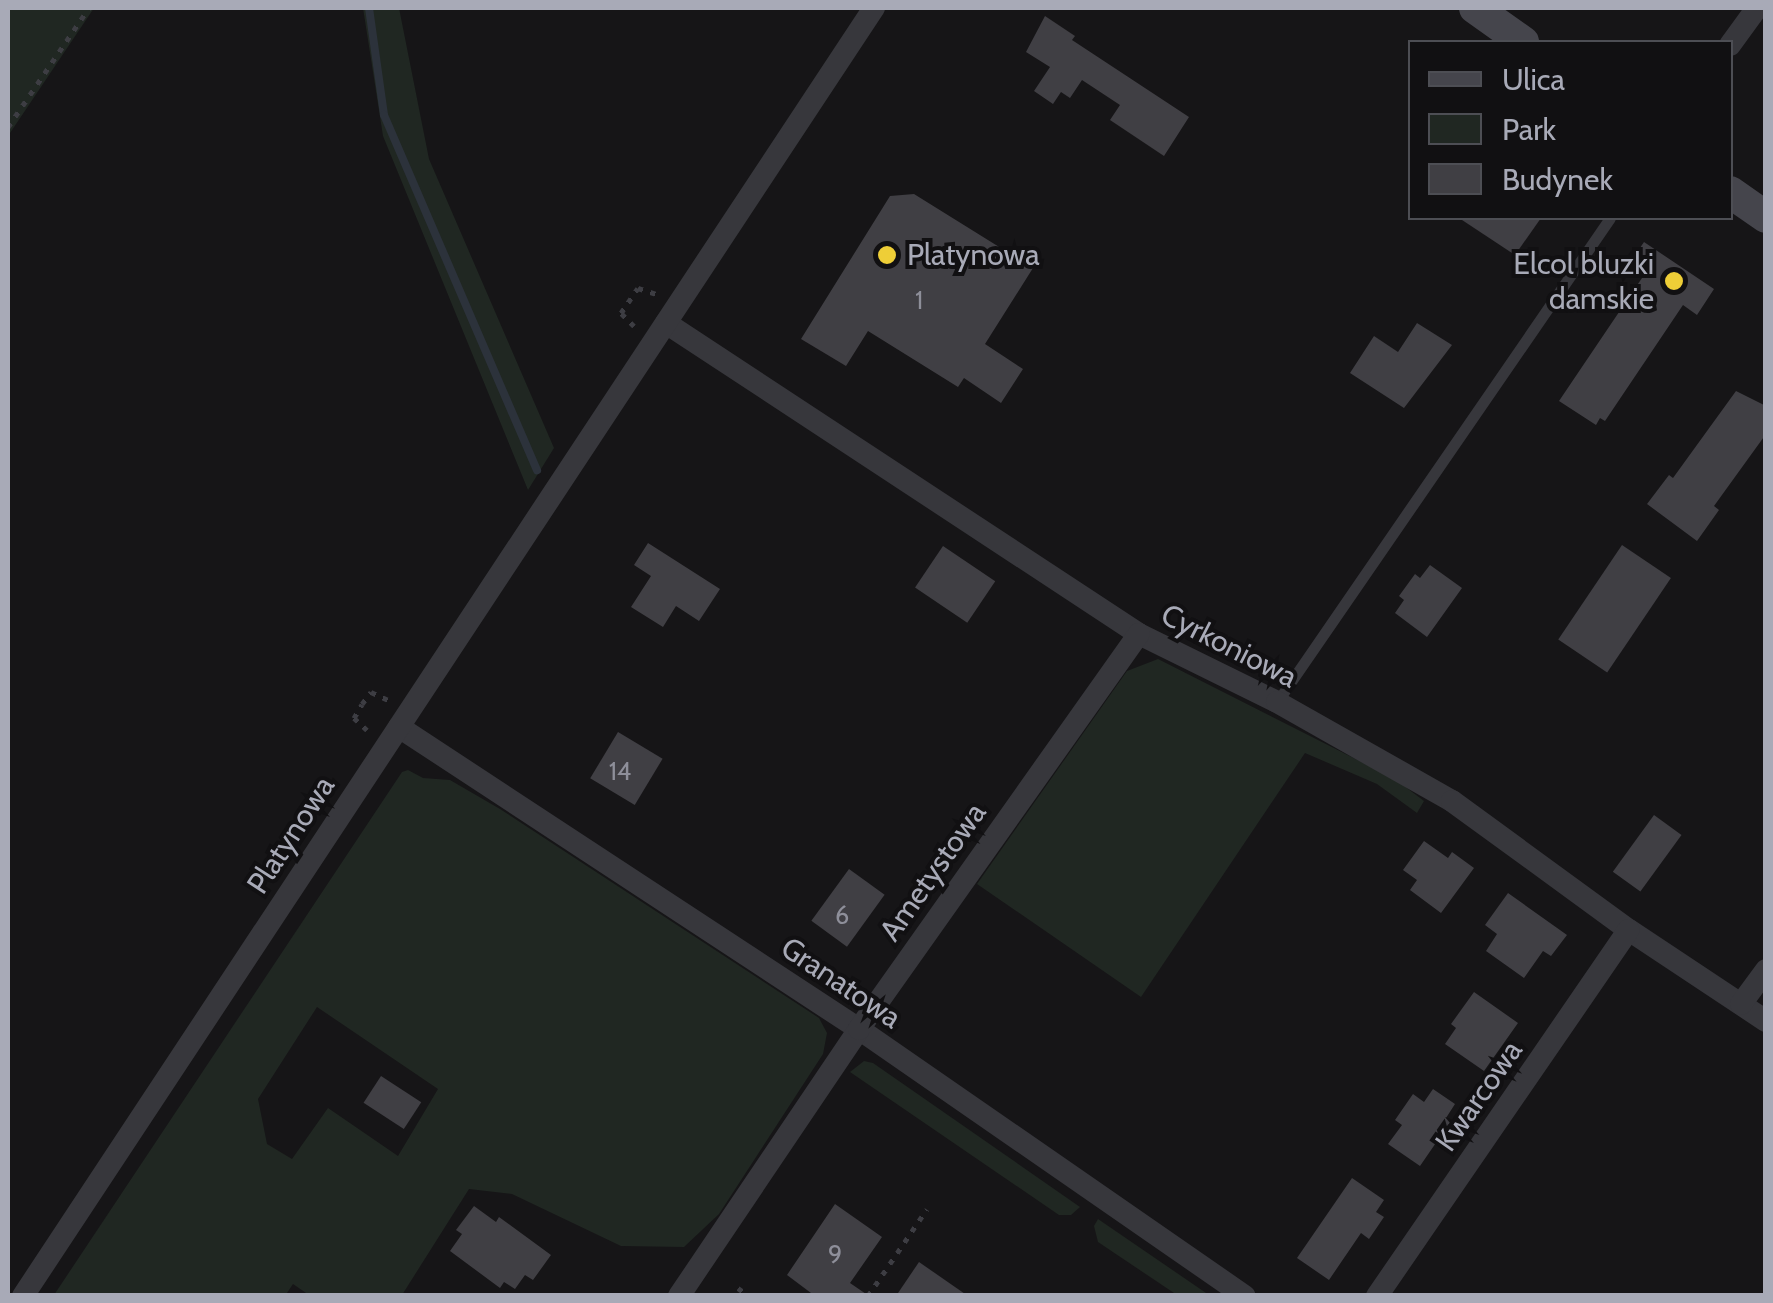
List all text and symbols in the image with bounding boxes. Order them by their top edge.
legend [1408,40,1733,220]
text: Ulica [1502,61,1565,98]
text: Park [1502,111,1556,148]
text: Budynek [1502,161,1613,198]
place label: Platynowa [907,237,1040,273]
marker: Platynowa [876,244,898,266]
place label: Elcol bluzki damskie [1513,246,1654,316]
marker: Elcol bluzki damskie [1663,270,1685,292]
house number: 1 [915,285,923,315]
street label: Cyrkoniowa [1155,596,1303,696]
house number: 14 [609,756,631,786]
street label: Platynowa [240,770,342,900]
street label: Ametystowa [872,796,994,948]
house number: 6 [835,900,849,930]
street label: Granatowa [774,930,908,1036]
street label: Kwarcowa [1428,1034,1530,1158]
house number: 9 [828,1239,842,1269]

